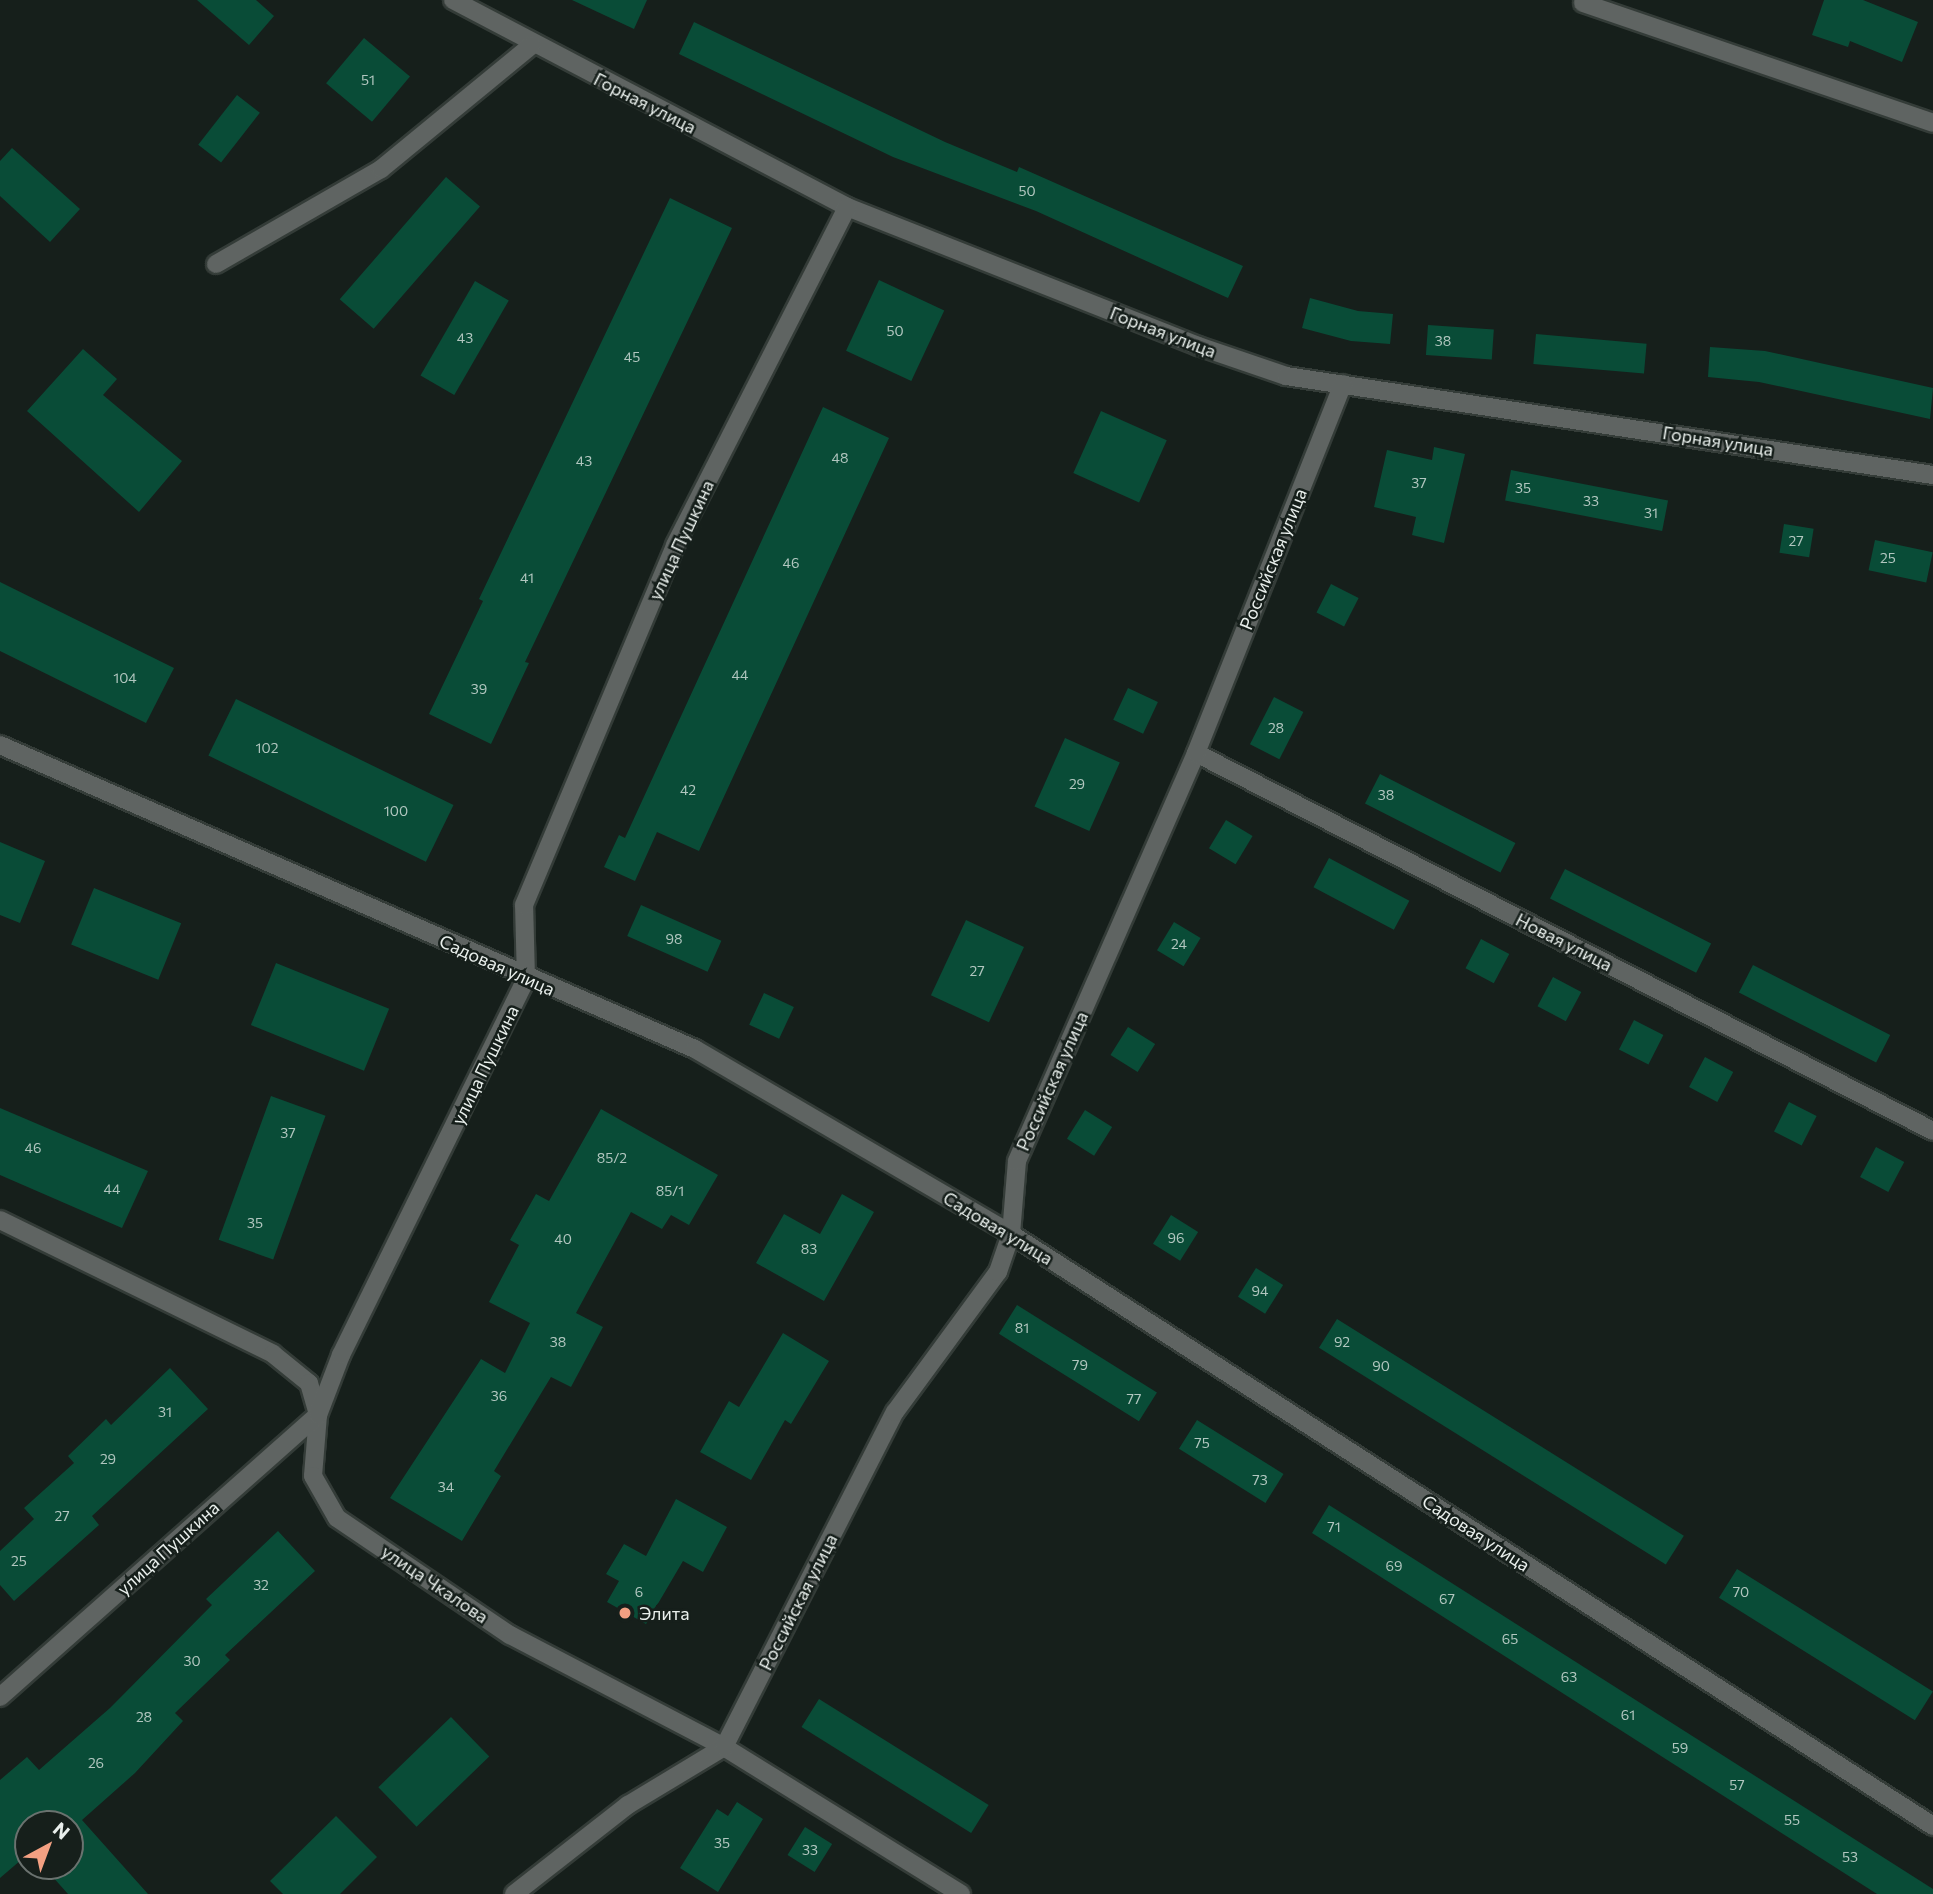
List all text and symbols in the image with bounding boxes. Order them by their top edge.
street label: Горная улица [590,68,700,138]
house number: 51 [361,72,375,88]
house number: 50 [1018,183,1036,199]
street label: Горная улица [1107,302,1219,362]
house number: 50 [886,323,904,339]
house number: 43 [457,330,473,346]
house number: 38 [1435,333,1451,349]
house number: 45 [624,349,640,365]
street label: Горная улица [1661,422,1775,460]
house number: 48 [832,450,848,466]
house number: 43 [576,453,592,469]
house number: 37 [1411,475,1427,491]
street label: улица Пушкина [644,477,718,603]
house number: 35 [1515,480,1531,496]
street label: Российская улица [1235,485,1311,633]
house number: 33 [1583,493,1599,509]
house number: 31 [1644,505,1658,521]
house number: 27 [1788,533,1804,549]
house number: 25 [1880,550,1896,566]
house number: 46 [783,555,799,571]
house number: 41 [520,570,534,586]
house number: 44 [732,667,748,683]
house number: 104 [113,670,137,686]
house number: 39 [471,681,487,697]
house number: 28 [1268,720,1284,736]
house number: 102 [256,740,278,756]
house number: 29 [1069,776,1085,792]
house number: 42 [680,782,696,798]
house number: 38 [1378,787,1394,803]
house number: 100 [384,803,408,819]
street label: Новая улица [1512,908,1616,976]
street label: Садовая улица [436,930,558,1000]
house number: 98 [666,931,682,947]
house number: 24 [1171,936,1187,952]
house number: 27 [969,963,985,979]
street label: улица Пушкина [447,1002,523,1128]
street label: Российская улица [1012,1008,1092,1154]
house number: 37 [280,1125,296,1141]
house number: 46 [25,1140,41,1156]
house number: 85/2 [597,1150,627,1166]
house number: 44 [104,1181,120,1197]
house number: 85/1 [656,1183,684,1199]
street label: Садовая улица [939,1187,1057,1269]
house number: 35 [247,1215,263,1231]
house number: 96 [1168,1230,1184,1246]
house number: 40 [554,1231,572,1247]
house number: 83 [801,1241,817,1257]
house number: 94 [1252,1283,1268,1299]
house number: 81 [1015,1320,1029,1336]
house number: 38 [550,1334,566,1350]
house number: 92 [1334,1334,1350,1350]
house number: 79 [1072,1357,1088,1373]
house number: 90 [1372,1358,1390,1374]
house number: 36 [491,1388,507,1404]
house number: 77 [1127,1391,1141,1407]
house number: 31 [158,1404,172,1420]
house number: 75 [1194,1435,1210,1451]
house number: 29 [100,1451,116,1467]
house number: 73 [1252,1472,1268,1488]
house number: 34 [438,1479,454,1495]
street label: Садовая улица [1418,1490,1534,1576]
street label: улица Пушкина [112,1497,224,1599]
house number: 27 [54,1508,70,1524]
house number: 71 [1327,1519,1341,1535]
street label: Российская улица [754,1530,842,1674]
street label: улица Чкалова [378,1540,492,1628]
house number: 25 [11,1553,27,1569]
house number: 69 [1386,1558,1402,1574]
house number: 32 [253,1577,269,1593]
house number: 6 [635,1584,643,1600]
house number: 70 [1733,1584,1749,1600]
house number: 67 [1439,1591,1455,1607]
place label: Элита [639,1602,690,1624]
marker: Элита [617,1605,633,1621]
house number: 65 [1502,1631,1518,1647]
house number: 30 [183,1653,201,1669]
house number: 63 [1561,1669,1577,1685]
house number: 61 [1621,1707,1635,1723]
house number: 28 [136,1709,152,1725]
house number: 59 [1672,1740,1688,1756]
house number: 26 [88,1755,104,1771]
house number: 57 [1729,1777,1745,1793]
north arrow [14,1810,84,1880]
house number: 55 [1784,1812,1800,1828]
text: N [49,1817,75,1844]
house number: 35 [714,1835,730,1851]
house number: 33 [802,1842,818,1858]
house number: 53 [1842,1849,1858,1865]

